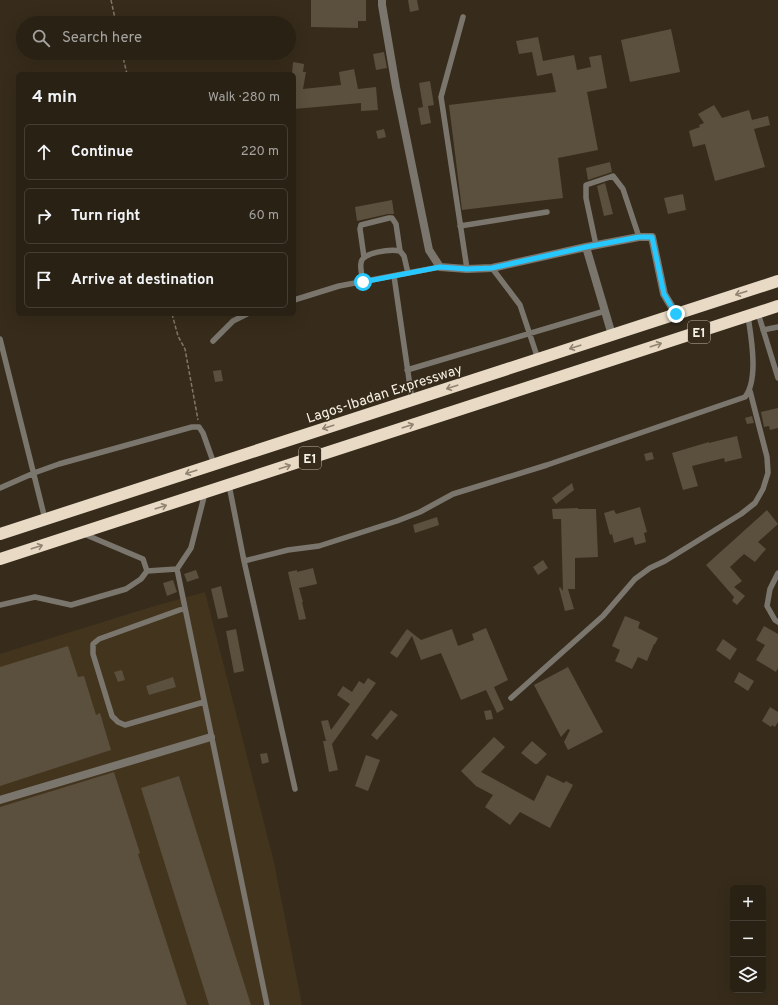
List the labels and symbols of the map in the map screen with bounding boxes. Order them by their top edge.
route start [354,273,372,291]
one-way arrow [735,290,748,297]
route end [667,305,685,323]
road number: E1 [688,321,710,343]
one-way arrow [650,341,662,349]
one-way arrow [570,344,582,352]
street label: Lagos-Ibadan Expressway [304,361,464,428]
one-way arrow [446,384,458,392]
one-way arrow [402,422,414,430]
one-way arrow [322,424,334,432]
road number: E1 [299,447,321,469]
one-way arrow [278,462,290,470]
one-way arrow [185,469,198,476]
one-way arrow [154,503,167,510]
one-way arrow [31,542,43,550]

